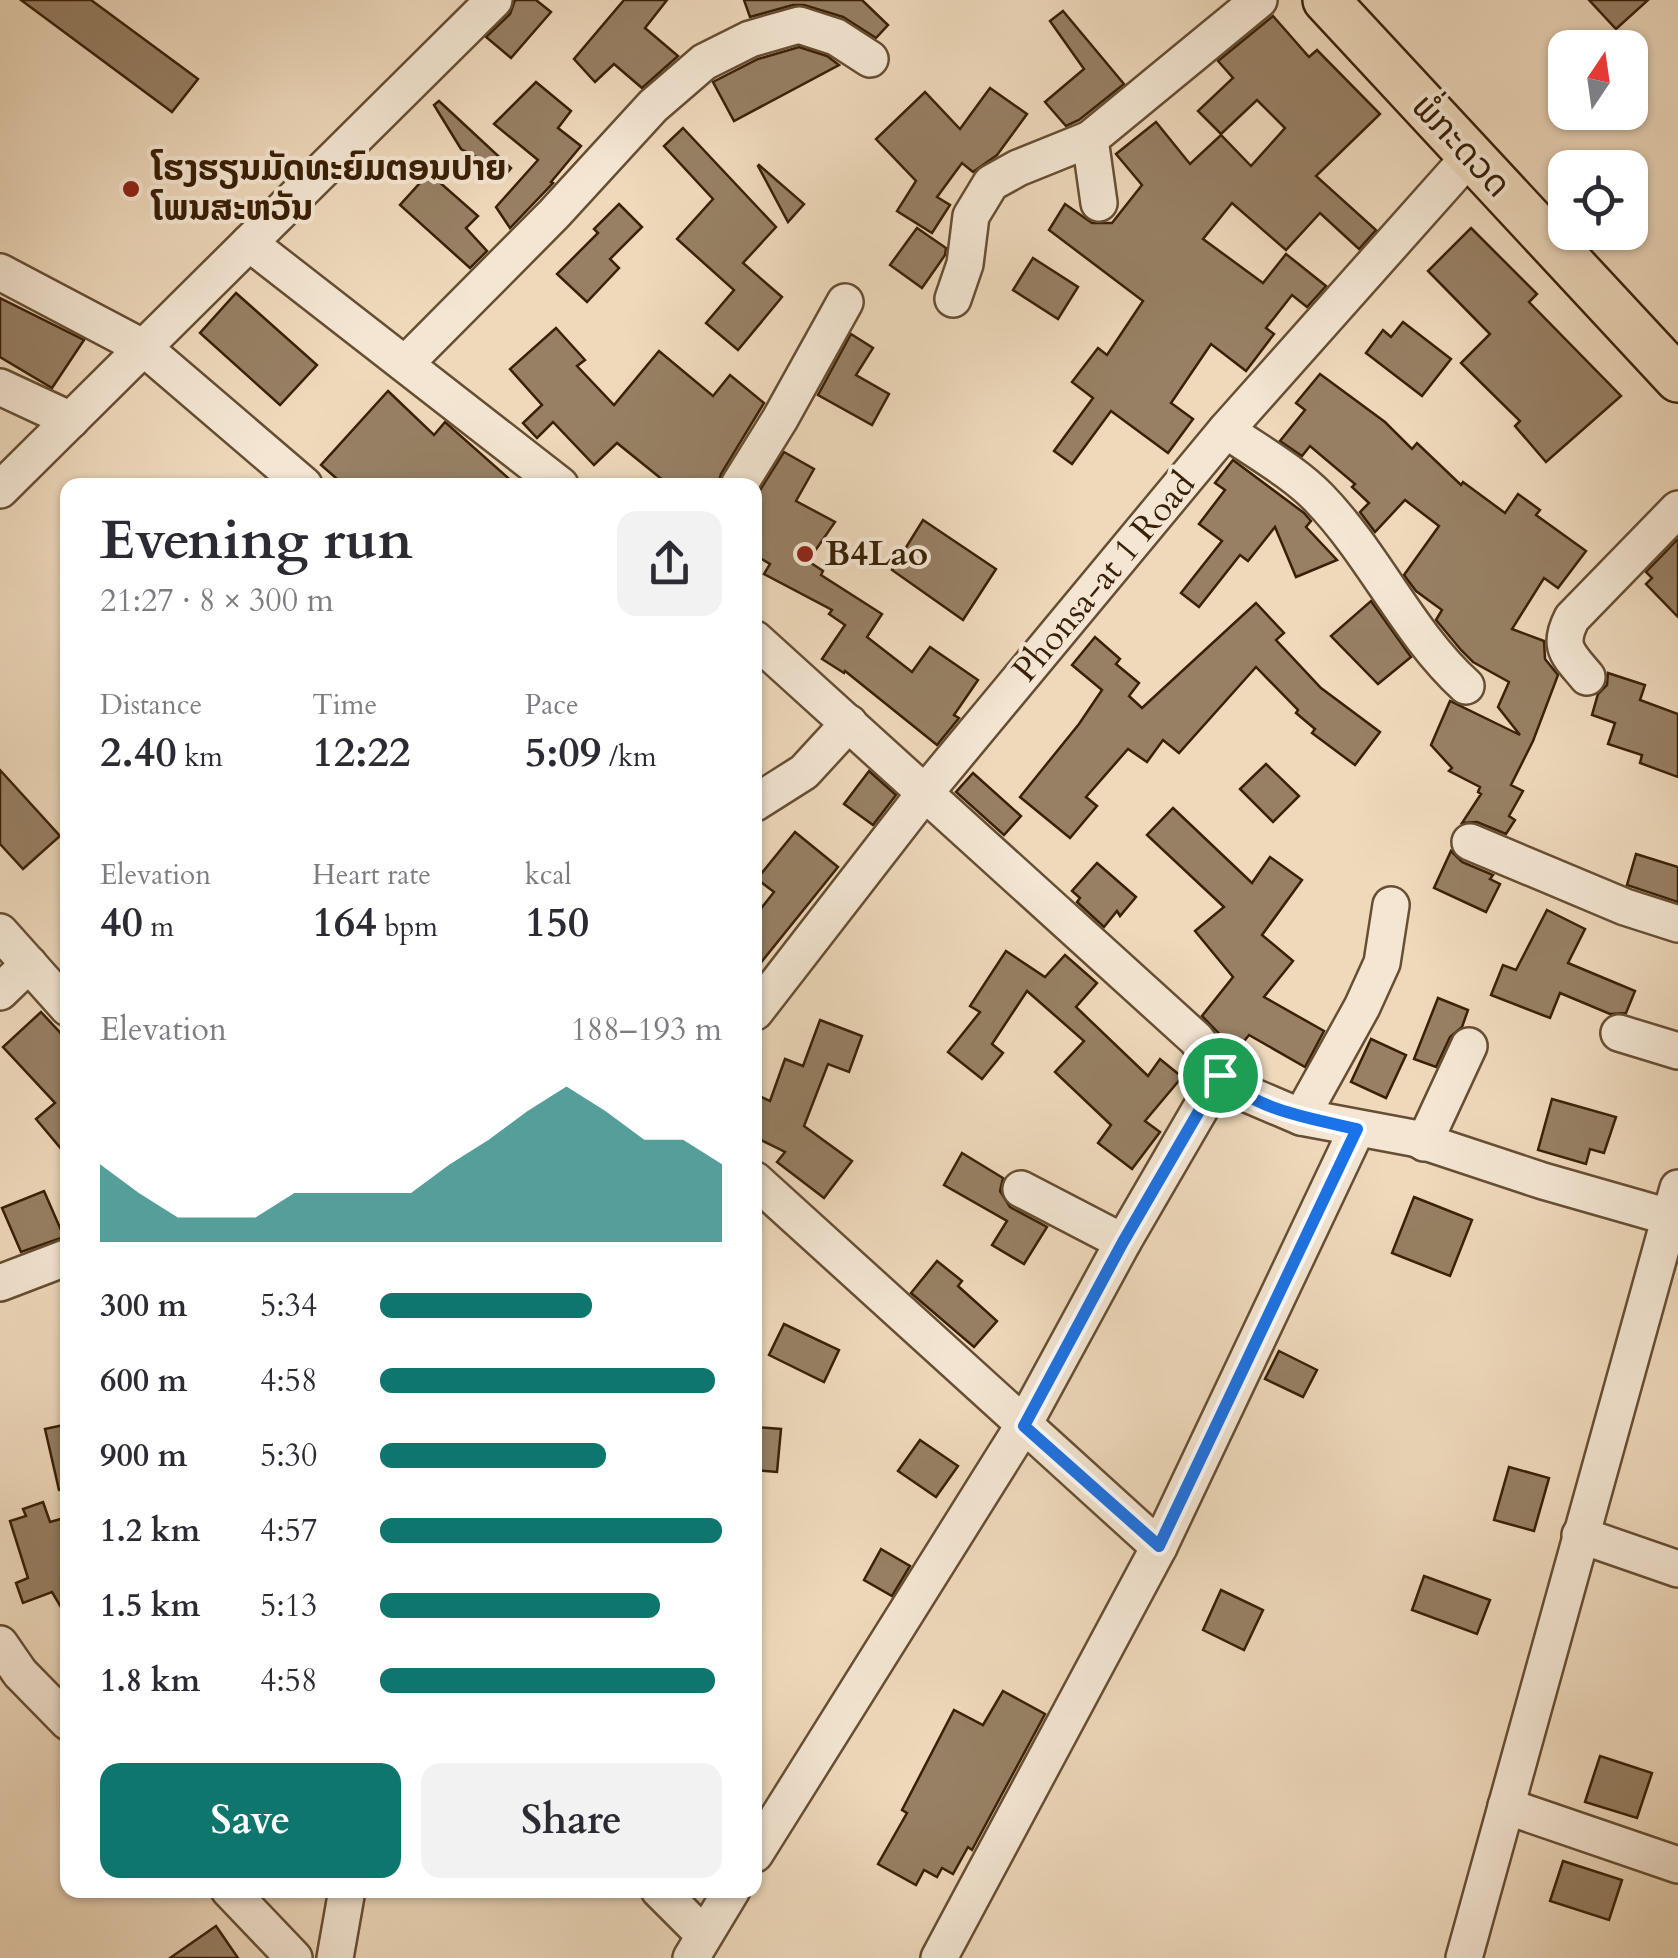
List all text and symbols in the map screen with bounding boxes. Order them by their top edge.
north arrow [1548,30,1648,130]
map controls [1548,30,1648,250]
street label: ພໍ່ກະດວດ [1401,82,1523,208]
place label: ໂຮງຮຽນມັດທະຍົມຕອນປາຍ ໂພນສະຫວັນ [150,145,506,233]
button: locate [1548,150,1648,250]
marker: ໂຮງຮຽນມັດທະຍົມຕອນປາຍ ໂພນສະຫວັນ [120,178,142,200]
street label: Phonsa-at 1 Road [1002,461,1206,692]
text: Evening run [100,504,413,578]
button: share [617,511,722,616]
place label: B4Lao [825,530,928,578]
marker: B4Lao [794,543,816,565]
text: 21:27 · 8 × 300 m [100,579,334,623]
text: Distance [100,686,202,724]
text: Time [312,686,377,724]
text: Pace [525,686,579,724]
text: 2.40 [100,724,177,781]
text: 12:22 [312,724,411,781]
text: 5:09 [525,724,601,781]
text: km [177,738,223,776]
text: /km [601,738,657,776]
text: Elevation [100,856,211,894]
text: Heart rate [312,856,431,894]
text: kcal [525,856,572,894]
text: 40 [100,894,143,951]
text: 164 [312,894,377,951]
text: 150 [525,894,589,951]
text: m [143,908,174,946]
text: bpm [377,908,438,946]
text: Elevation [100,1008,227,1052]
text: 188–193 m [570,1008,722,1052]
pin [1178,1033,1263,1118]
icon: arrive [1193,1048,1248,1103]
text: 300 m [100,1284,187,1328]
text: 5:34 [260,1284,317,1328]
text: 600 m [100,1359,187,1403]
text: 4:58 [260,1359,317,1403]
text: 900 m [100,1434,187,1478]
text: 5:30 [260,1434,317,1478]
text: 1.2 km [100,1509,200,1553]
text: 4:57 [260,1509,317,1553]
text: 1.5 km [100,1584,200,1628]
text: 5:13 [260,1584,317,1628]
text: 1.8 km [100,1659,200,1703]
text: 4:58 [260,1659,317,1703]
button: Save [100,1763,401,1878]
button: Share [421,1763,722,1878]

